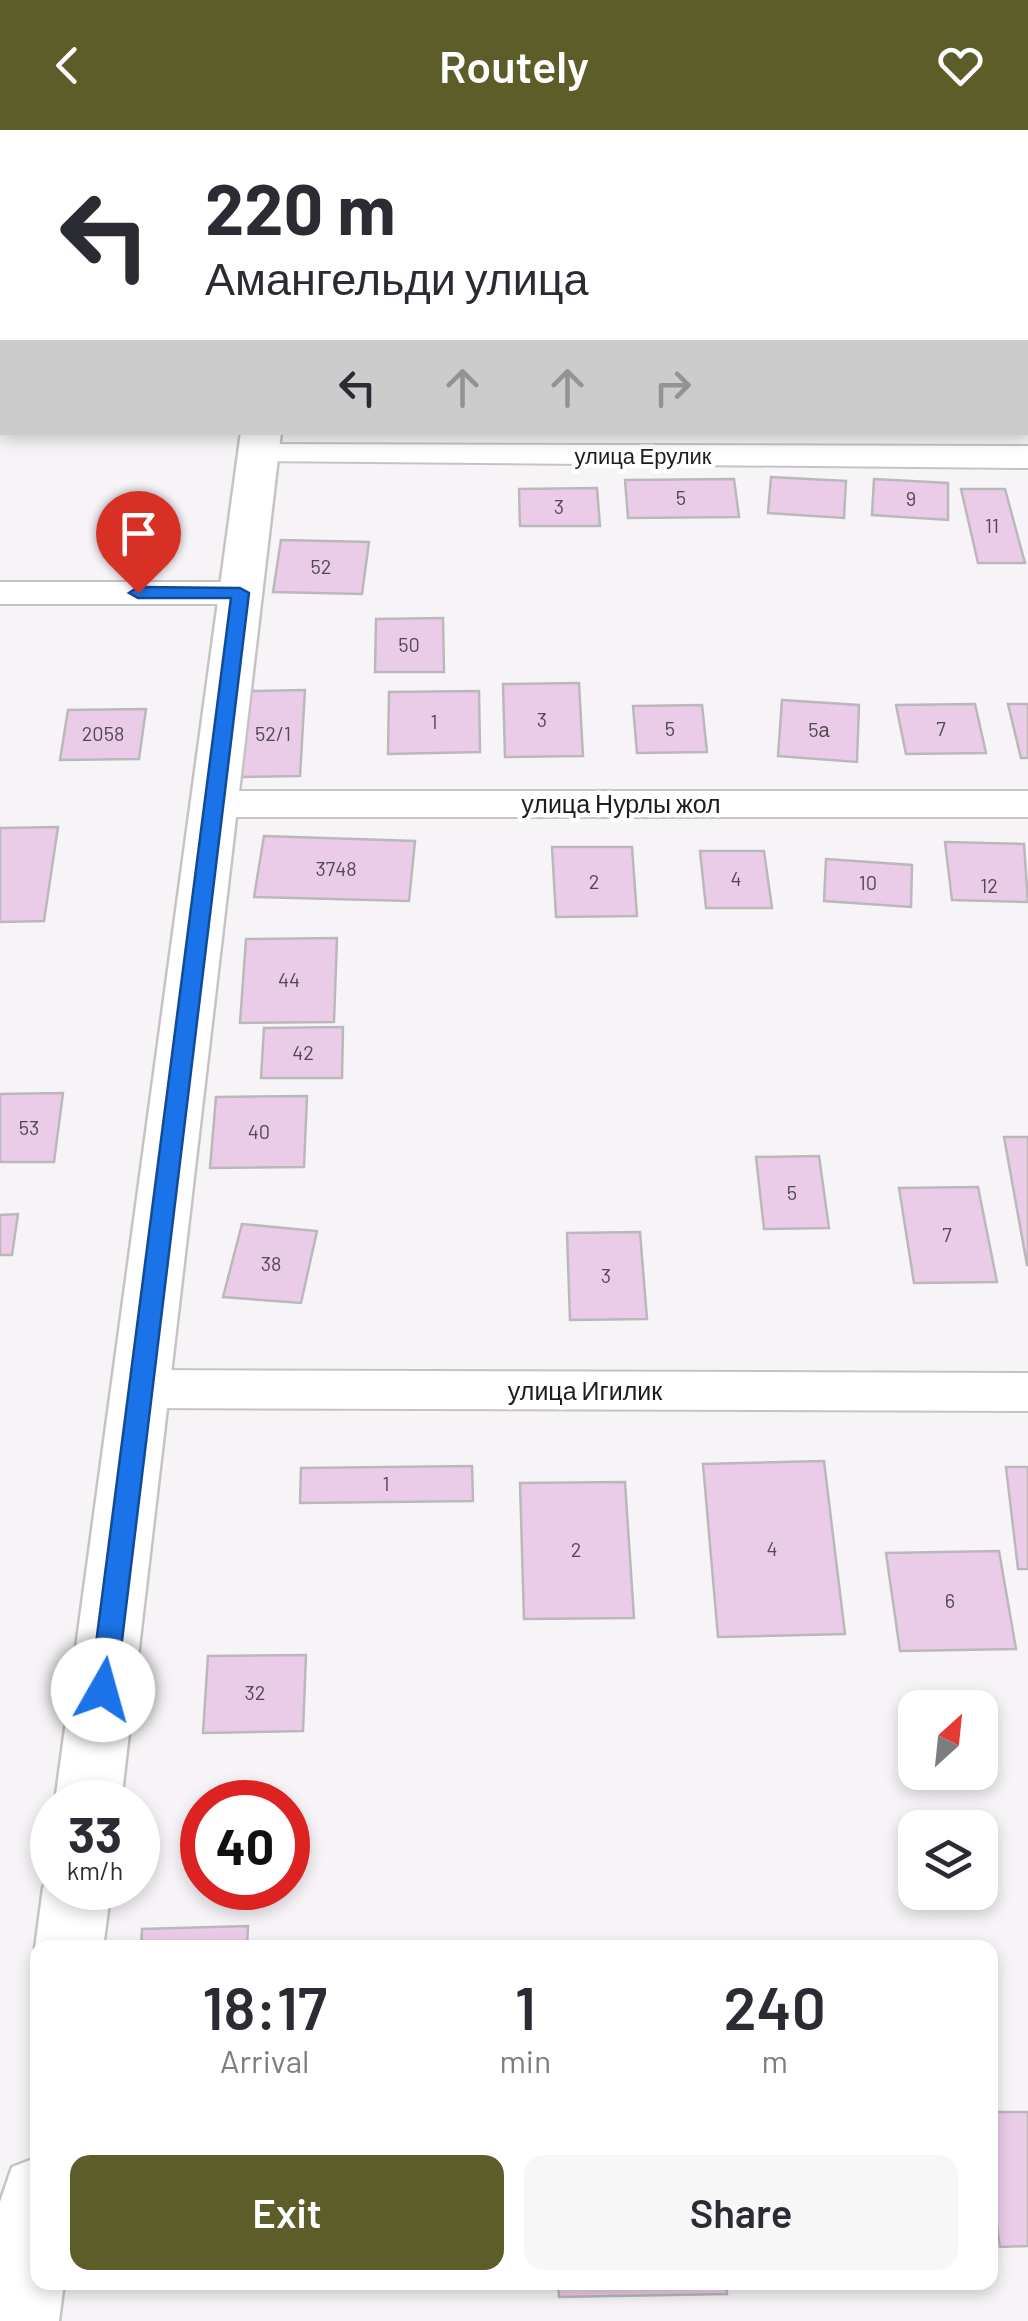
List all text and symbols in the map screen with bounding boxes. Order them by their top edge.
icon: back [40,38,95,93]
text: Routely [439,38,589,92]
icon: heart [933,38,988,93]
text: 220 m [205,165,396,249]
icon: left [40,170,170,300]
text: Амангельди улица [205,250,589,304]
icon: left [330,360,385,415]
icon: ahead [435,360,490,415]
icon: ahead [540,360,595,415]
icon: right [645,360,700,415]
street label: улица Ерулик [575,442,712,469]
house number: 5 [676,485,686,509]
house number: 9 [906,486,916,510]
pin [96,491,181,594]
house number: 3 [554,494,564,518]
icon: arrive [111,506,166,561]
house number: 11 [985,513,999,537]
house number: 52 [311,554,332,578]
house number: 50 [398,632,420,656]
house number: 3 [537,707,547,731]
house number: 1 [431,709,438,733]
house number: 5 [665,716,675,740]
house number: 7 [936,716,946,740]
house number: 5а [808,717,831,741]
house number: 2058 [82,721,124,745]
house number: 52/1 [255,721,291,745]
street label: улица Нурлы жол [521,788,721,818]
house number: 3748 [315,856,357,880]
house number: 4 [730,866,742,890]
house number: 2 [589,869,599,893]
house number: 10 [859,870,877,894]
house number: 12 [980,873,998,897]
house number: 44 [278,967,300,991]
house number: 42 [292,1040,314,1064]
house number: 53 [19,1115,39,1139]
house number: 40 [248,1119,270,1143]
house number: 5 [787,1180,797,1204]
house number: 7 [942,1222,952,1246]
house number: 38 [261,1251,281,1275]
house number: 3 [601,1263,611,1287]
street label: улица Игилик [508,1375,663,1405]
house number: 1 [383,1471,390,1495]
house number: 4 [766,1536,778,1560]
house number: 2 [571,1537,581,1561]
house number: 6 [945,1588,955,1612]
position arrow [51,1638,155,1742]
house number: 32 [244,1680,266,1704]
north arrow [898,1690,998,1790]
map controls [898,1690,998,1910]
speed limit sign: 40 [180,1780,310,1910]
text: 33 [68,1803,122,1863]
button: layers [898,1810,998,1910]
text: km/h [67,1855,123,1885]
text: 18:17 [202,1970,327,2042]
text: 1 [515,1970,536,2042]
text: 240 [724,1970,826,2042]
text: Arrival [220,2041,309,2079]
text: min [499,2041,551,2079]
text: m [761,2041,788,2079]
button: Exit [70,2155,504,2270]
button: Share [524,2155,958,2270]

